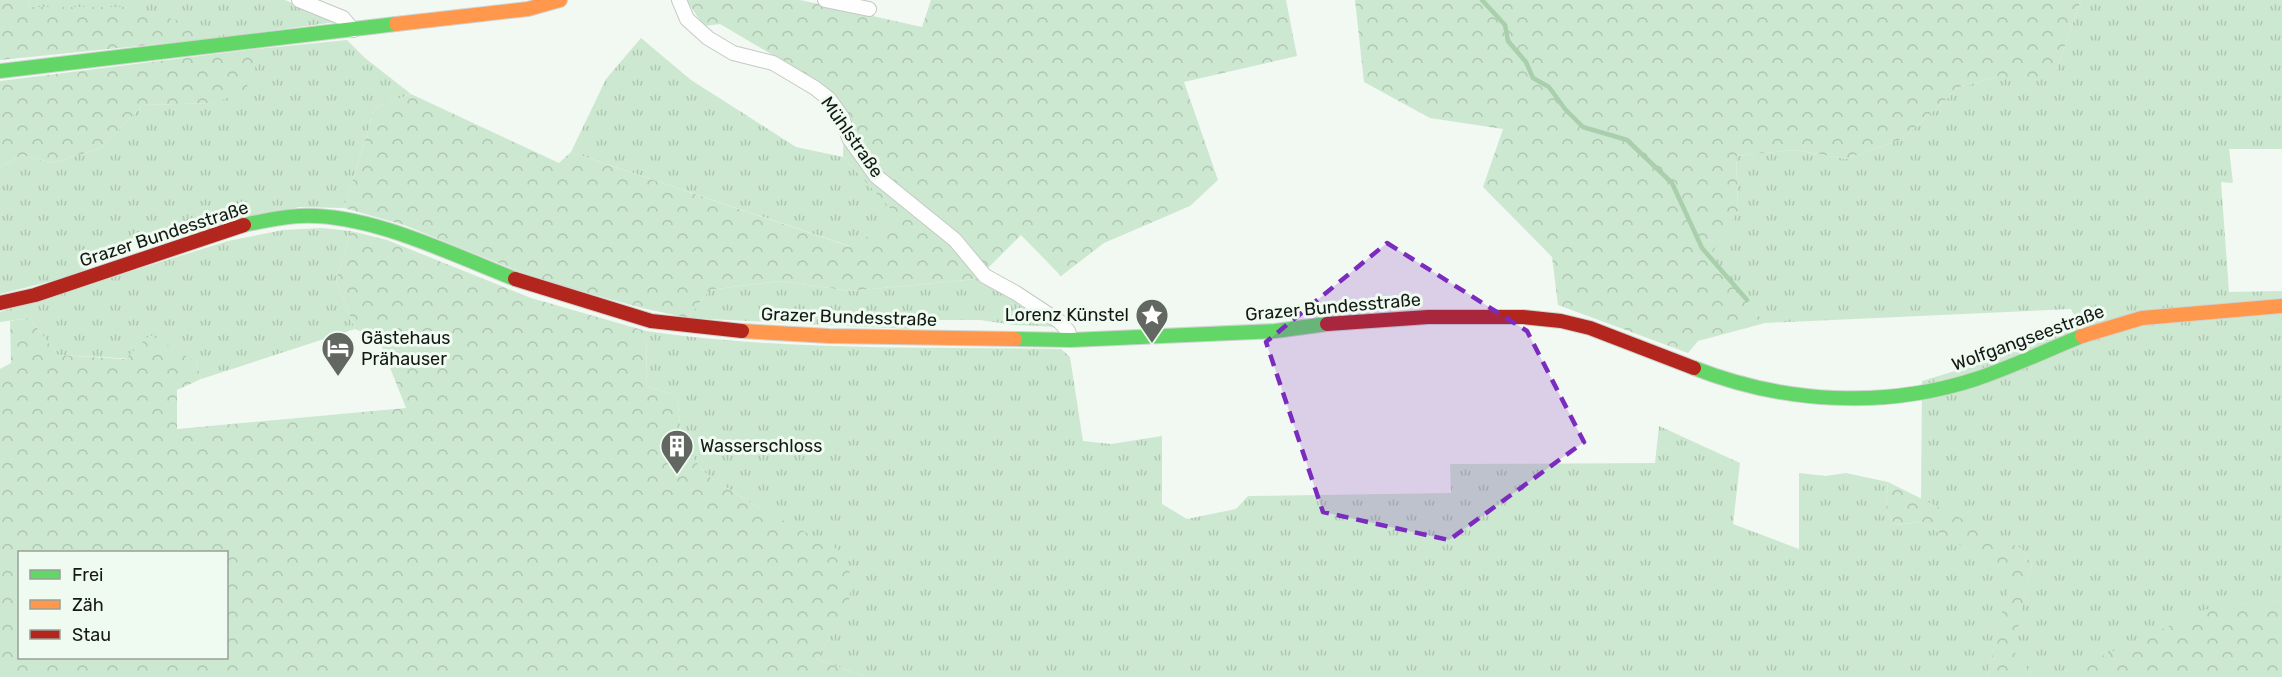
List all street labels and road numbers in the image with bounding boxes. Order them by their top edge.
street label: Mühlstraße [816,92,888,182]
street label: Grazer Bundesstraße [77,196,251,272]
street label: Grazer Bundesstraße [1244,288,1422,326]
street label: Wolfgangseestraße [1949,300,2107,376]
street label: Grazer Bundesstraße [761,303,937,331]

